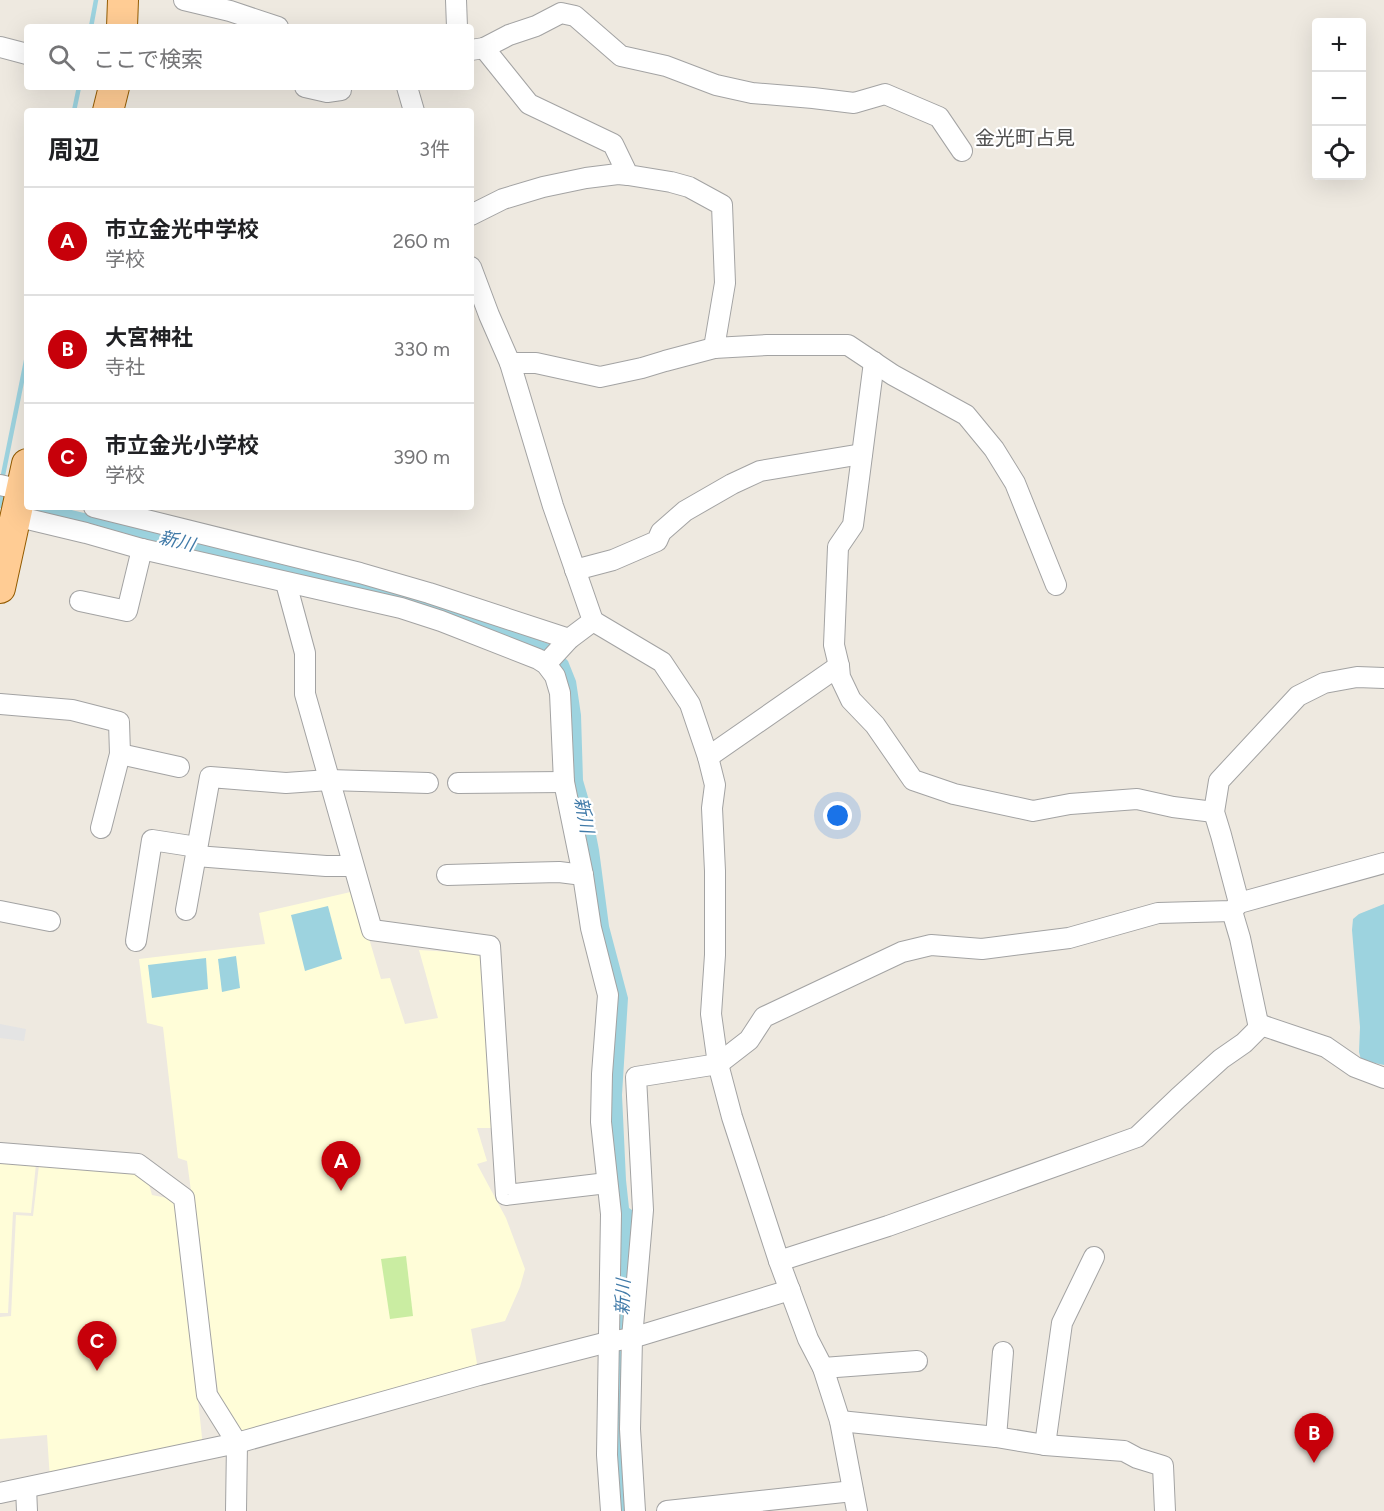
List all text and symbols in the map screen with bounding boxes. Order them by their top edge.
map controls [1312,18,1366,180]
button: + [1312,18,1366,72]
search box [24,24,474,90]
icon: search [45,41,78,74]
text: ここで検索 [93,46,203,73]
button: − [1312,72,1366,126]
district label: 金光町占見 [975,126,1075,150]
button: locate [1312,126,1366,180]
text: 周辺 [48,134,100,166]
text: 3件 [419,137,450,161]
text: 市立金光中学校 [105,216,259,243]
text: A [60,229,75,253]
text: 260 m [393,229,450,253]
text: 学校 [105,247,145,271]
text: 大宮神社 [105,324,193,351]
text: B [61,337,74,361]
text: 330 m [393,337,450,361]
text: 寺社 [105,355,145,379]
text: 市立金光小学校 [105,432,259,459]
text: C [60,445,75,469]
text: 390 m [393,445,450,469]
text: 学校 [105,463,145,487]
water label: 新川 [157,526,199,557]
water label: 新川 [570,795,599,837]
your location [823,801,852,830]
pin: A [322,1142,360,1191]
water label: 新川 [611,1277,635,1315]
pin: C [78,1322,116,1371]
pin: B [1294,1414,1334,1463]

